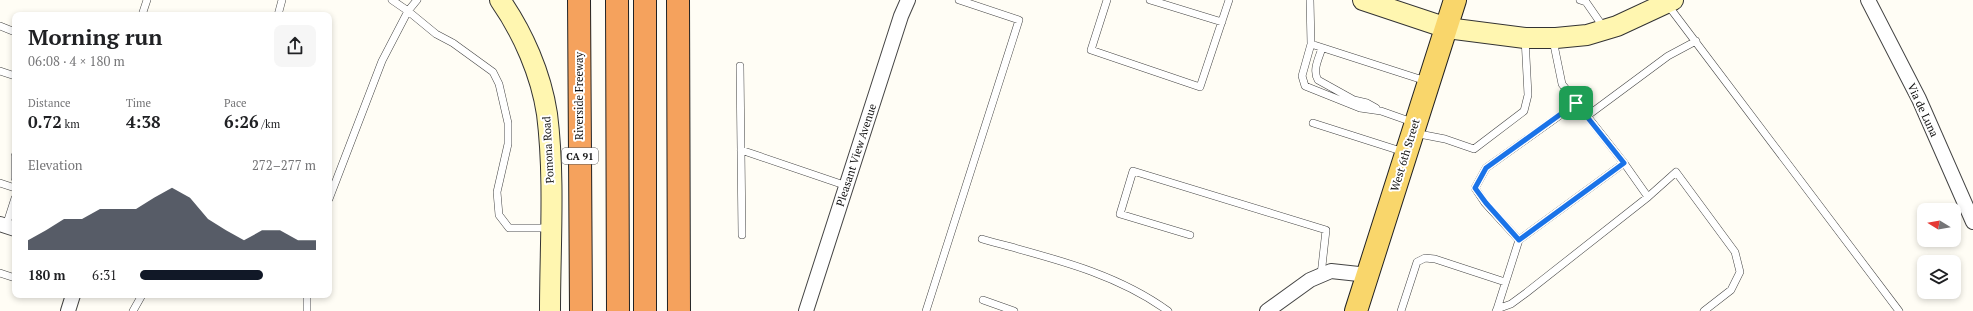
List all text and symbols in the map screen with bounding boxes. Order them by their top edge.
text: Morning run [28,22,162,51]
button: share [274,25,316,67]
street label: Riverside Freeway [572,51,586,140]
text: 06:08 · 4 × 180 m [28,52,125,70]
street label: Via de Luna [1904,81,1942,140]
pin [1559,86,1593,120]
icon: arrive [1565,92,1587,114]
text: Distance [28,96,71,110]
text: Time [126,96,151,110]
text: Pace [224,96,247,110]
street label: Pleasant View Avenue [833,101,879,208]
text: 0.72 [28,110,62,133]
text: 4:38 [126,110,161,133]
text: 6:26 [224,110,259,133]
street label: Pomona Road [539,116,557,184]
text: km [62,117,80,131]
text: /km [259,117,280,131]
street label: West 6th Street [1387,117,1423,193]
road number: CA 91 [562,148,598,164]
text: Elevation [28,156,83,174]
text: 272–277 m [252,156,316,174]
north arrow [1917,203,1961,247]
map controls [1917,203,1961,299]
button: layers [1917,255,1961,299]
text: 180 m [28,266,66,284]
text: 6:31 [92,266,117,284]

